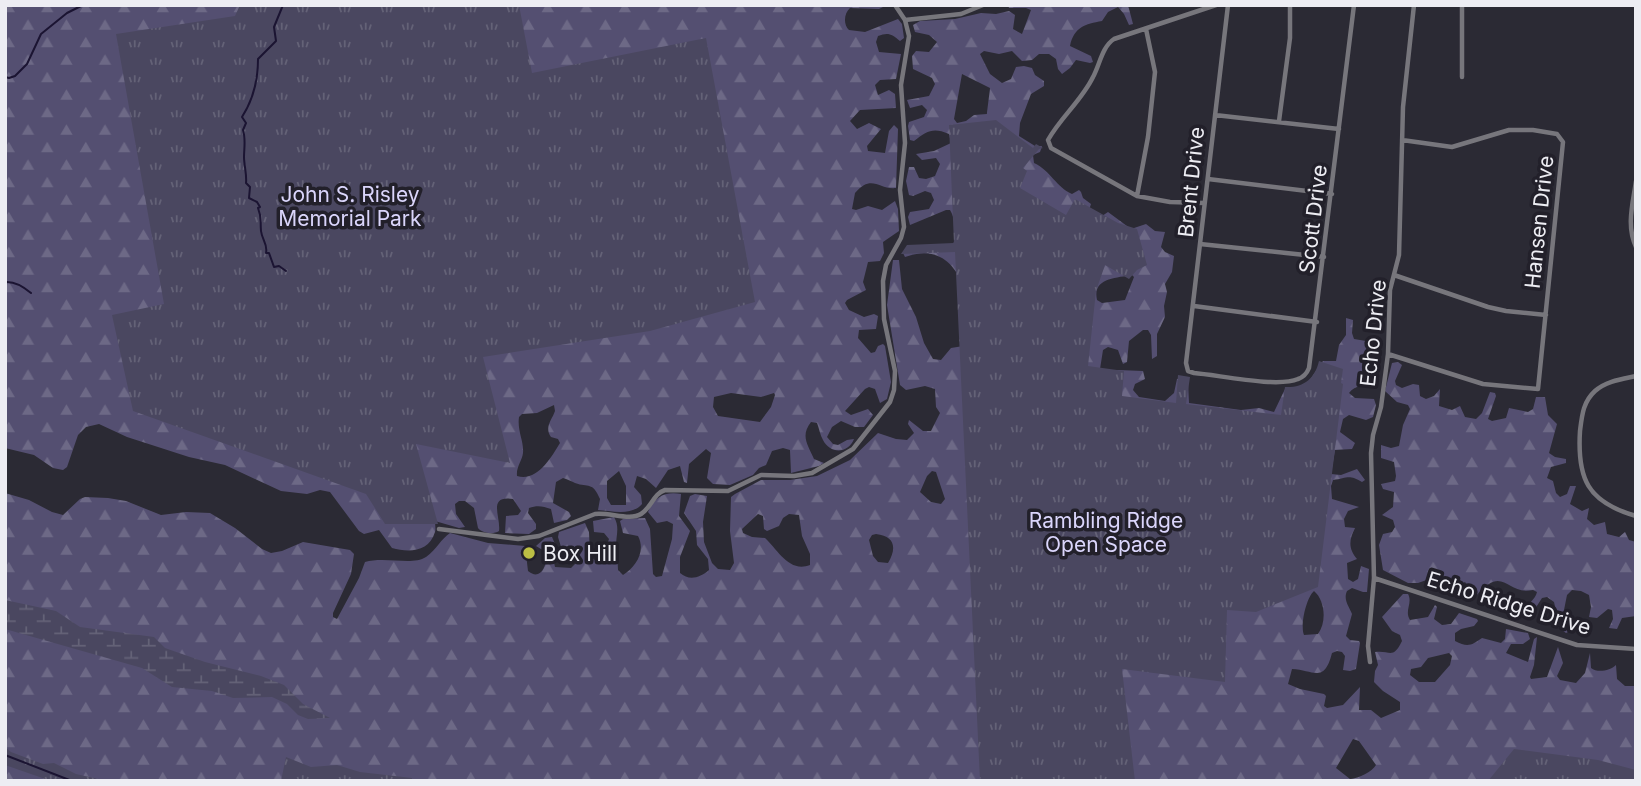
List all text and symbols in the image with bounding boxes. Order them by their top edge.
street label: Brent Drive [1173,126,1209,238]
street label: Hansen Drive [1520,154,1558,290]
street label: Scott Drive [1294,163,1332,275]
park label: John S. Risley Memorial Park [278,182,422,231]
street label: Echo Drive [1355,278,1391,388]
park label: Rambling Ridge Open Space [1029,508,1183,557]
place label: Box Hill [543,541,617,566]
marker: Box Hill [521,545,537,561]
street label: Echo Ridge Drive [1424,566,1594,640]

